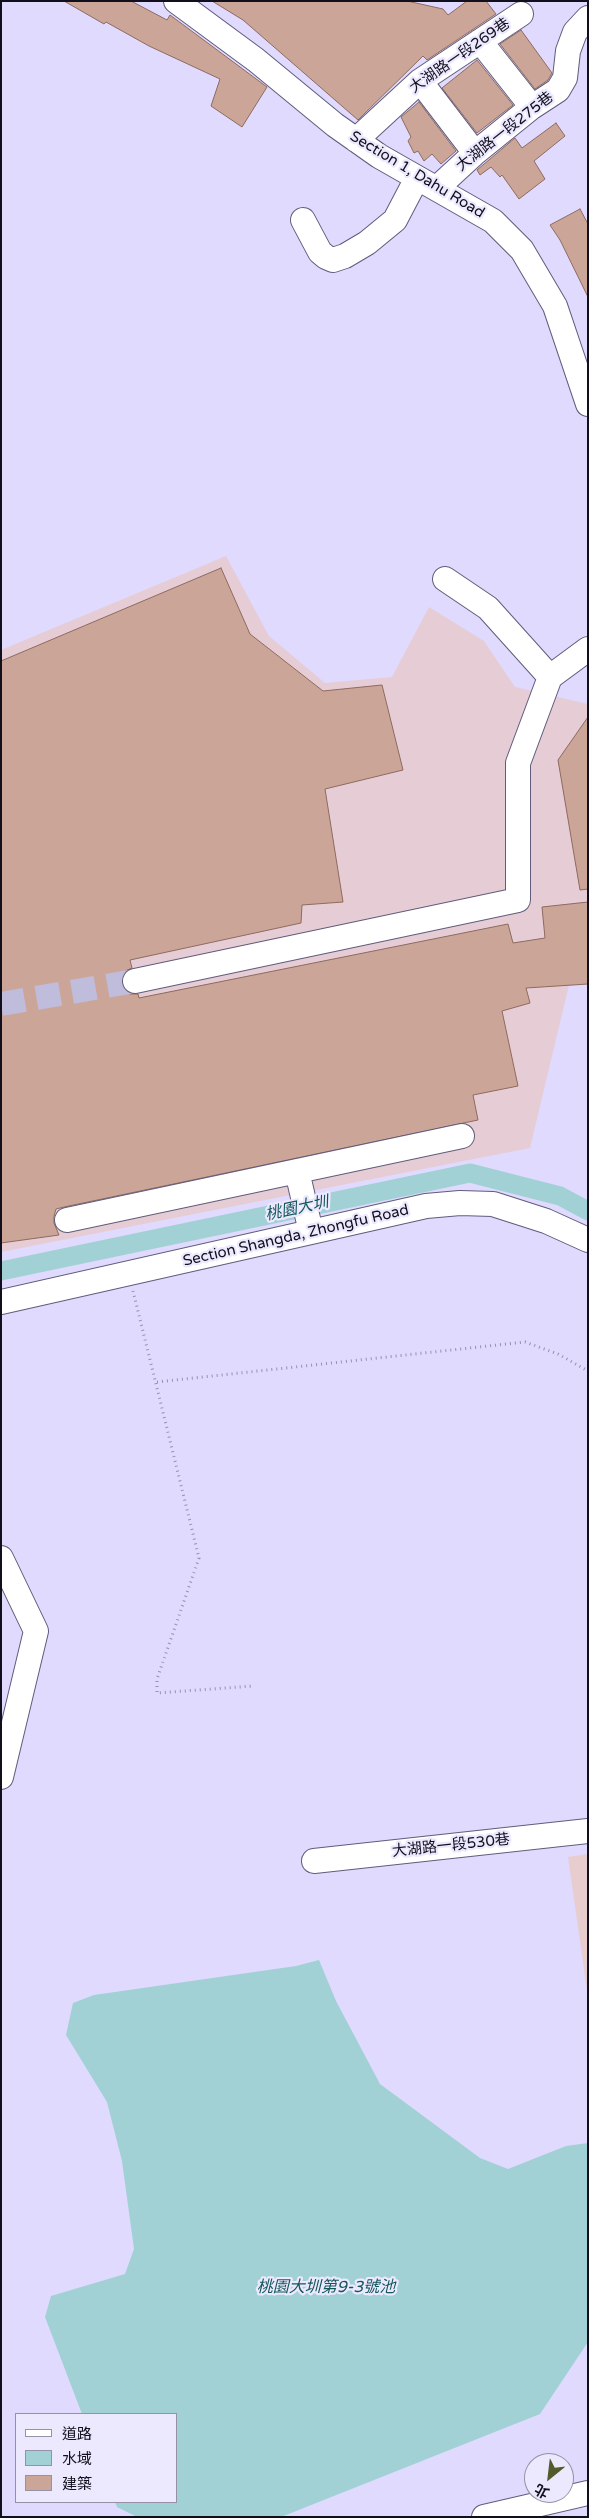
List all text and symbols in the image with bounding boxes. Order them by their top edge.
street label: 大湖路一段269巷 [406,15,514,97]
street label: 大湖路一段275巷 [453,89,557,175]
street label: Section 1, Dahu Road [346,128,488,222]
water label: 桃園大圳 [264,1193,330,1225]
street label: Section Shangda, Zhongfu Road [181,1201,411,1271]
street label: 大湖路一段530巷 [391,1831,511,1861]
water label: 桃園大圳第9-3號池 [257,2278,395,2298]
legend [15,2413,178,2503]
text: 道路 [62,2425,92,2443]
text: 水域 [62,2450,92,2468]
north arrow [524,2453,574,2503]
text: 建築 [62,2475,92,2493]
text: 北 [532,2480,552,2502]

